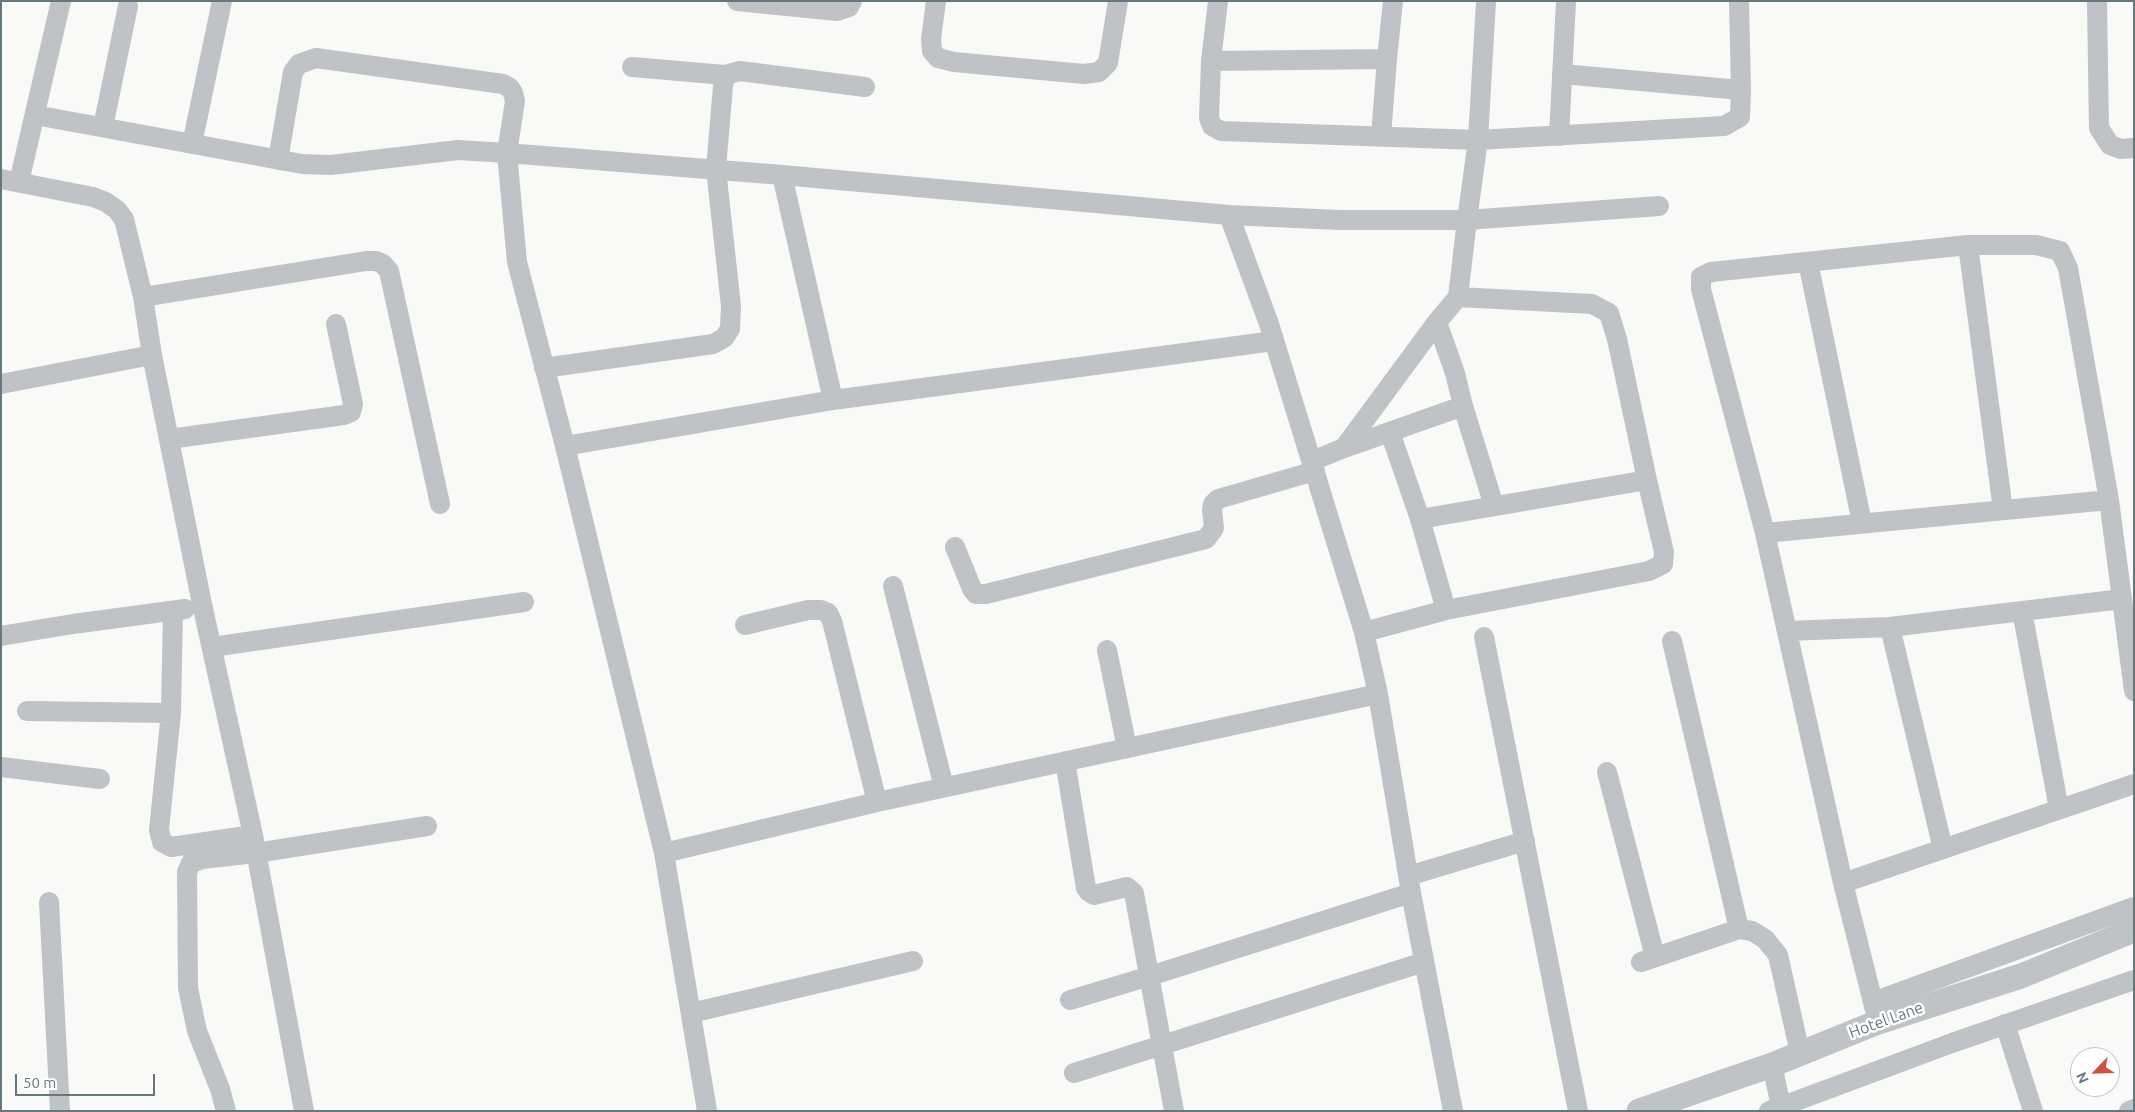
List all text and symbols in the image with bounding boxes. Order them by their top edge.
street label: Hotel Lane [1846,998,1926,1042]
north arrow [2070,1047,2120,1097]
scale bar [18,1064,158,1096]
text: N [2073,1070,2092,1086]
text: 50 m [23,1074,56,1091]

